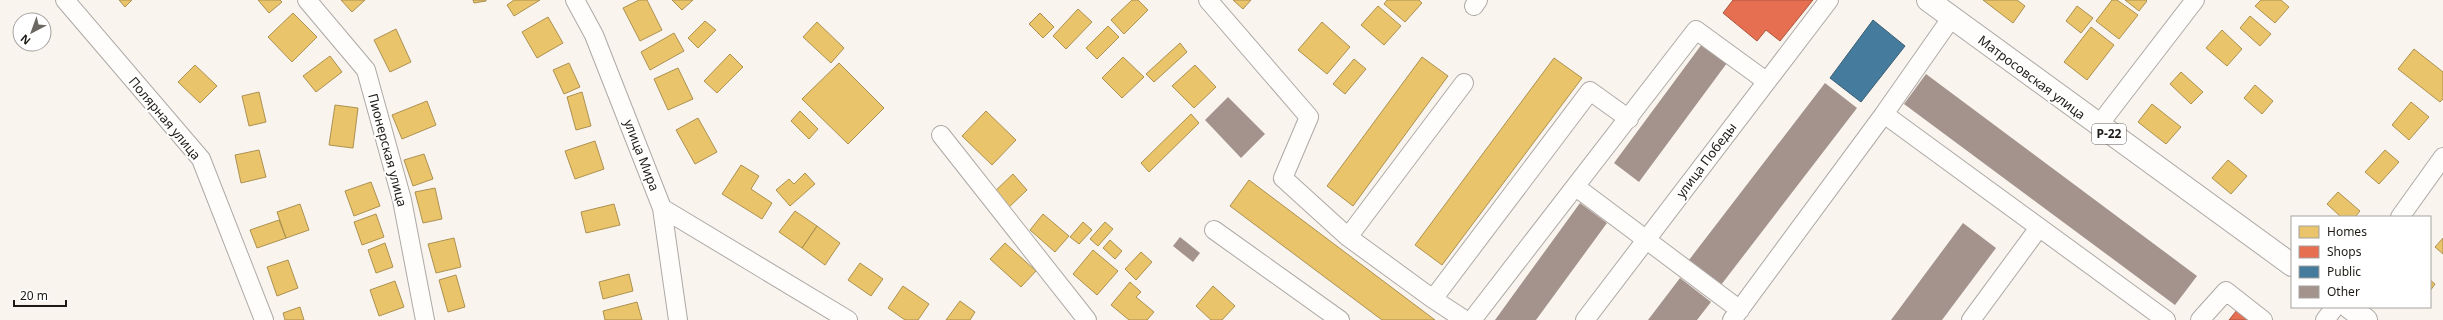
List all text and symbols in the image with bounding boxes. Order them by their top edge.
north arrow [12,12,52,52]
text: N [17,31,33,49]
street label: Матросовская улица [1975,31,2089,123]
street label: Полярная улица [125,73,205,163]
street label: Пионерская улица [364,91,412,209]
street label: улица Мира [620,117,664,193]
street label: улица Победы [1672,119,1740,201]
road number: Р-22 [2092,124,2126,144]
legend [2291,216,2431,308]
text: Homes [2327,223,2367,240]
text: Shops [2327,243,2362,260]
text: Public [2327,263,2361,280]
scale bar [14,282,66,308]
text: Other [2327,283,2360,300]
text: 20 m [20,287,48,304]

